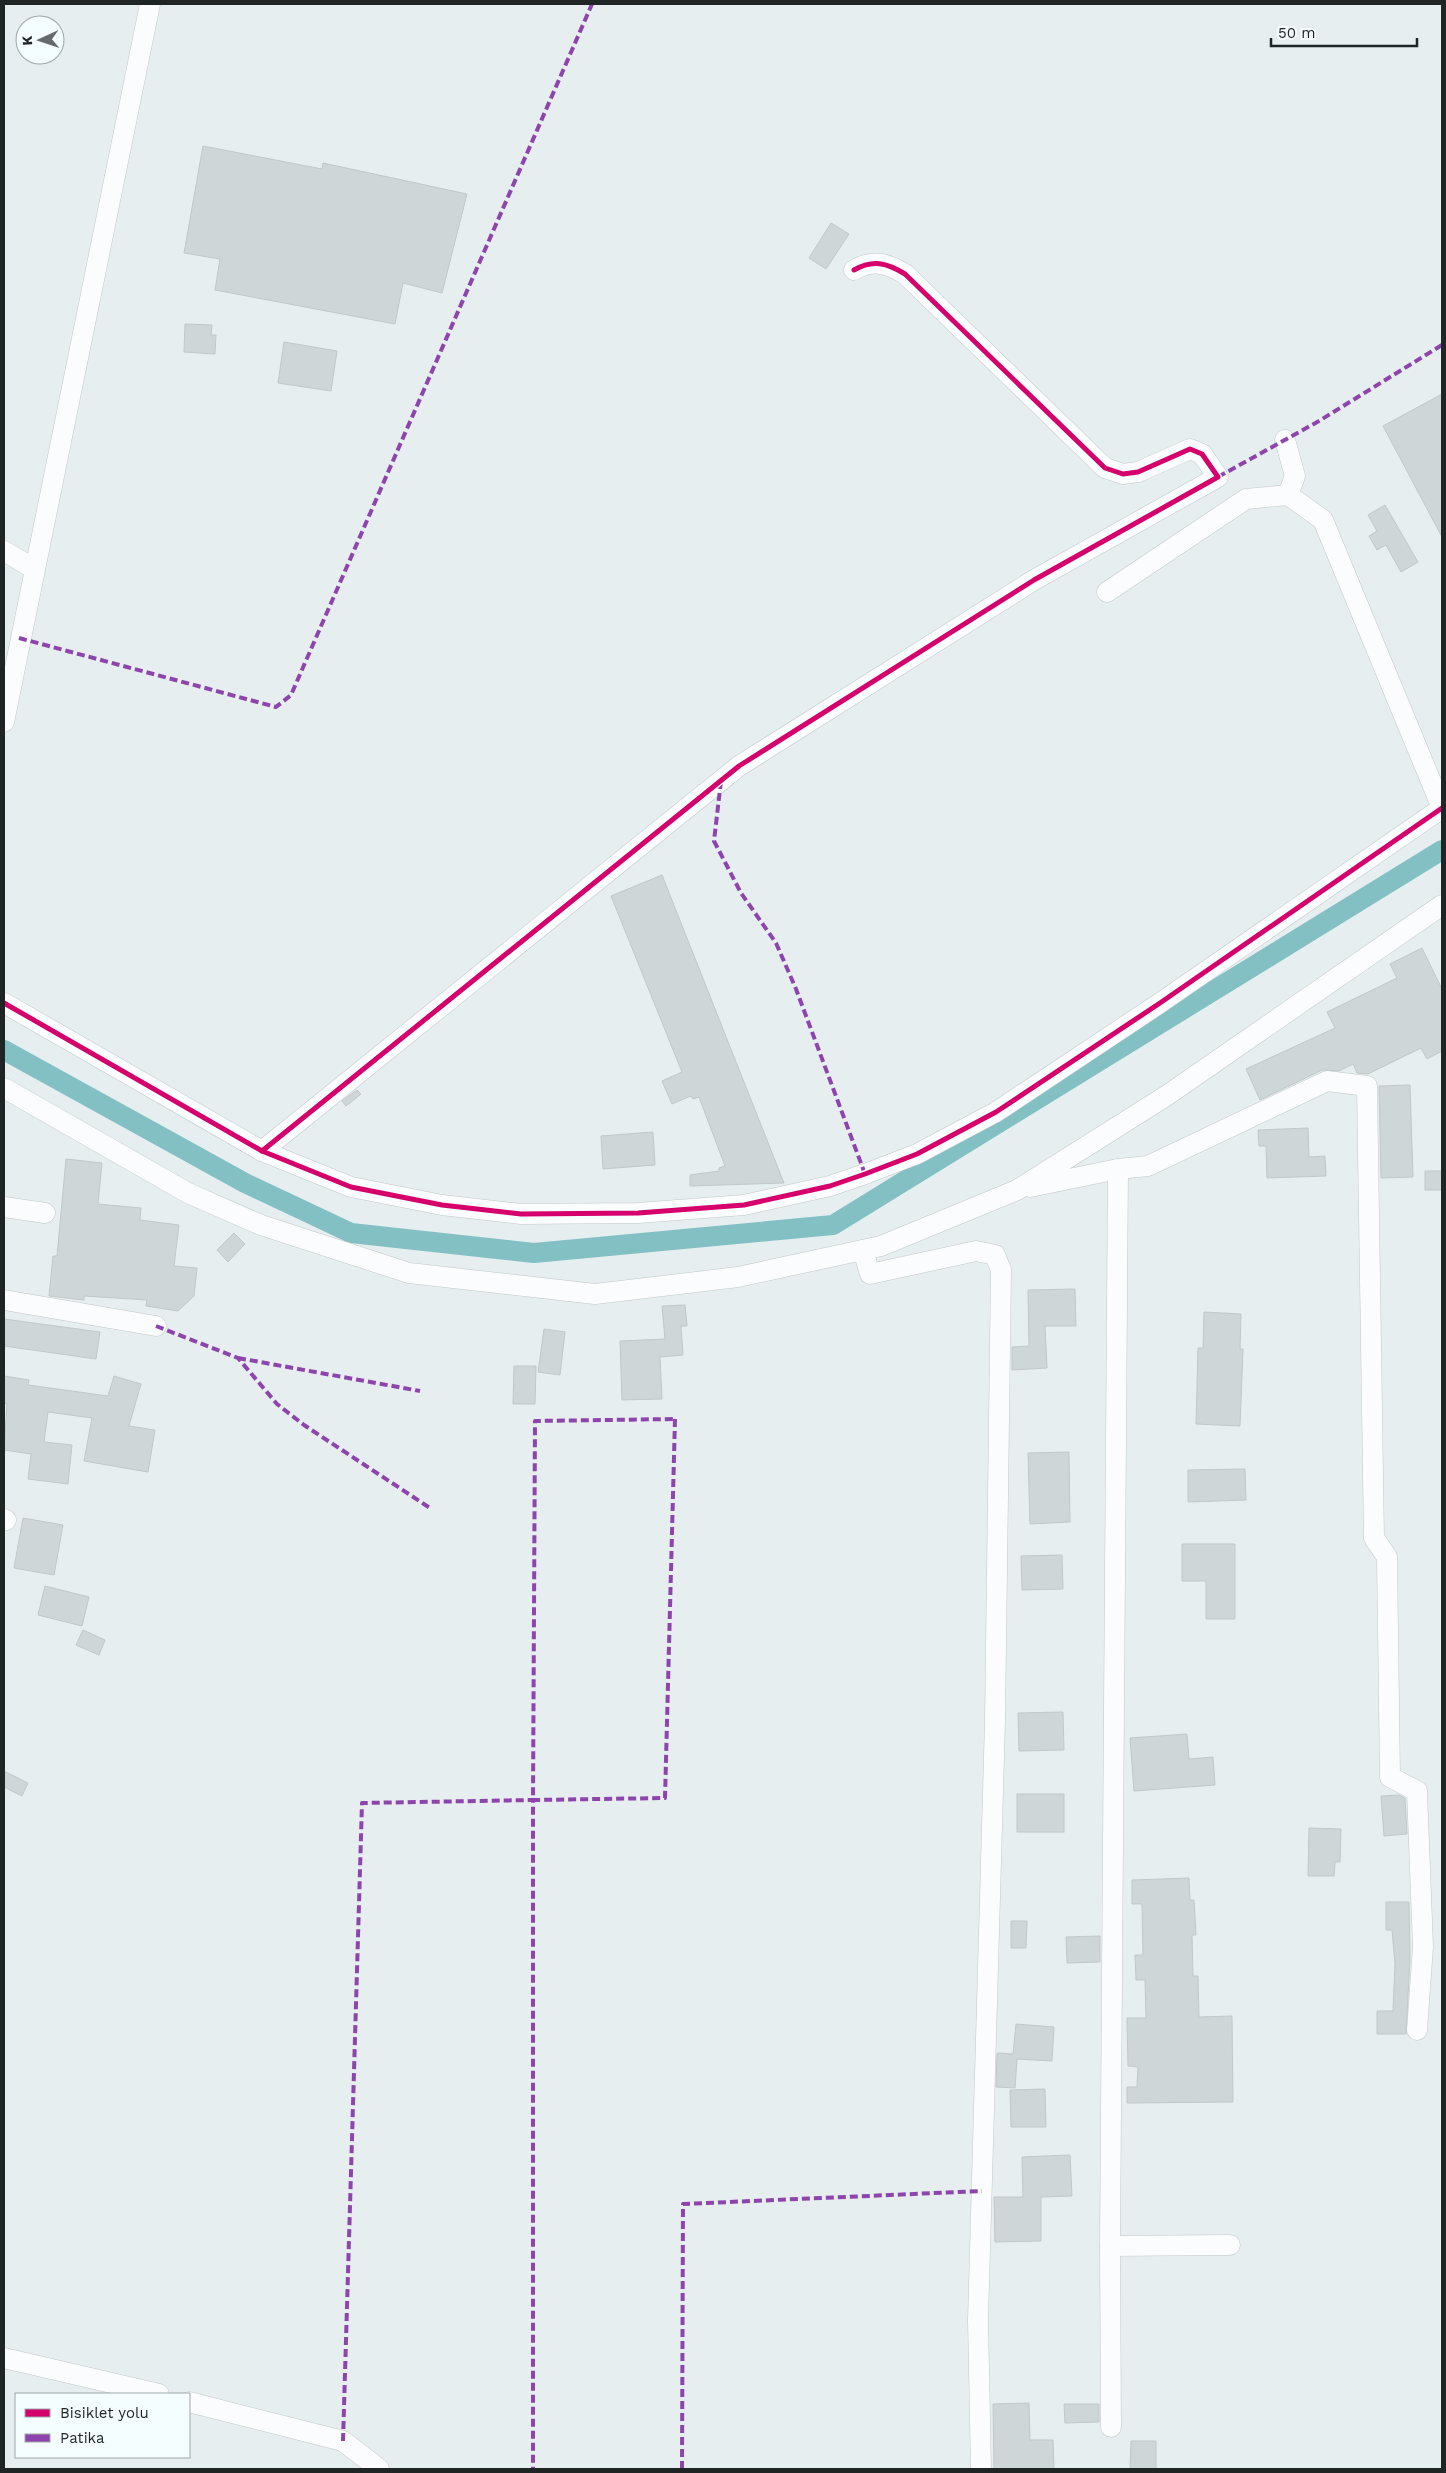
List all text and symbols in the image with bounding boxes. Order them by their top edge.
north arrow [15,15,65,65]
scale bar [1271,15,1417,47]
text: 50 m [1278,24,1315,42]
text: K [19,35,35,46]
legend [15,2393,190,2458]
text: Bisiklet yolu [60,2404,149,2422]
text: Patika [60,2429,105,2447]

